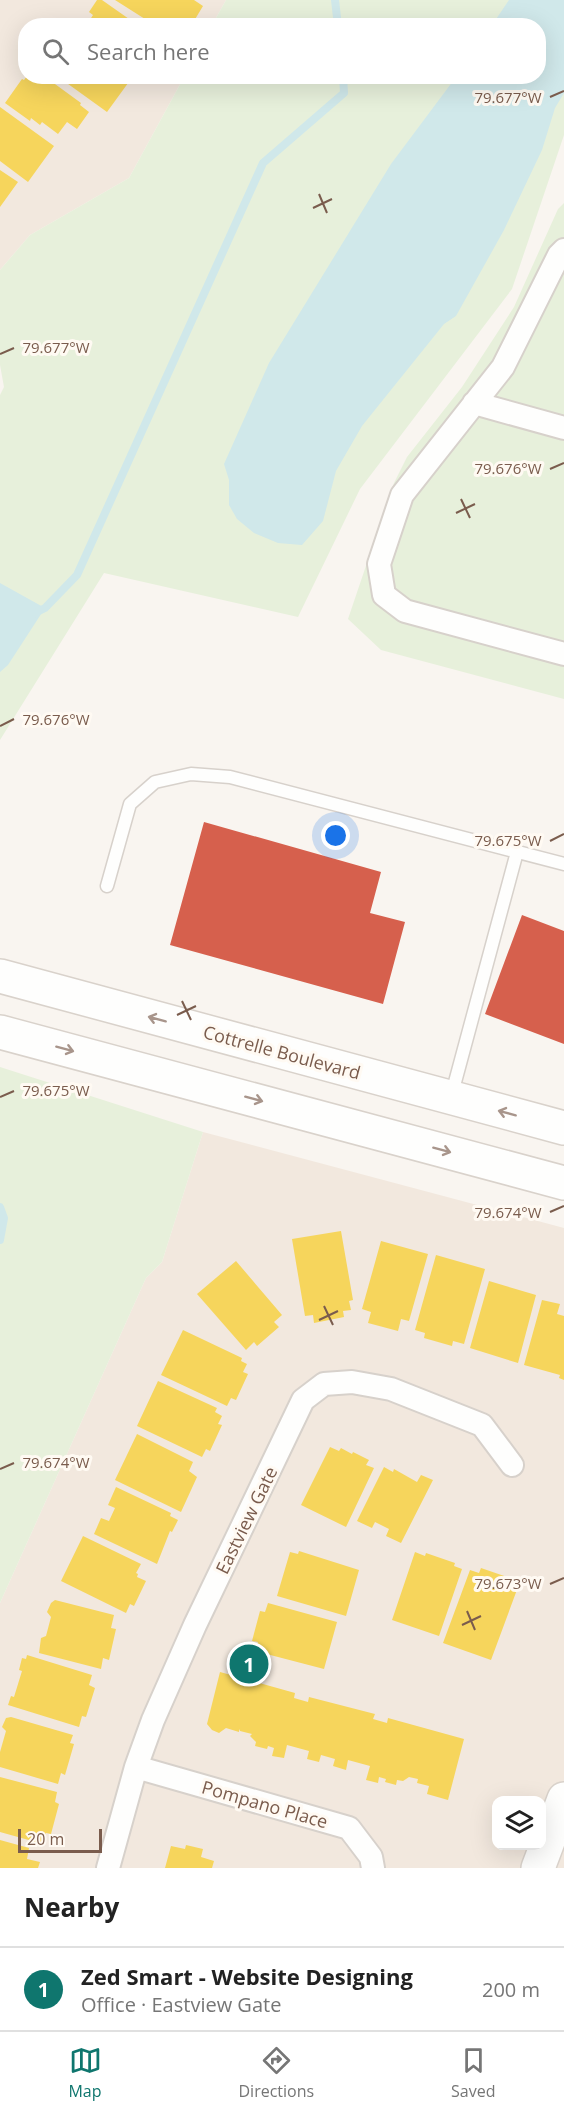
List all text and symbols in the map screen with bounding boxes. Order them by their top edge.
search box [18,18,546,84]
icon: search [39,35,72,68]
text: Search here [87,36,210,66]
text: 79.677°W [474,87,542,107]
text: 79.677°W [22,337,90,357]
text: 79.676°W [474,458,542,478]
text: 79.676°W [22,709,90,729]
your location [321,821,350,850]
text: 79.675°W [474,830,542,850]
one-way arrow [148,1012,167,1024]
street label: Cottrelle Boulevard [201,1019,363,1085]
one-way arrow [56,1044,75,1056]
text: 79.675°W [22,1080,90,1100]
one-way arrow [244,1094,263,1105]
one-way arrow [498,1107,517,1118]
one-way arrow [432,1145,451,1156]
text: 79.674°W [474,1202,542,1222]
text: 79.674°W [22,1452,90,1472]
street label: Eastview Gate [210,1462,282,1578]
text: 79.673°W [474,1573,542,1593]
pin: 1 [230,1642,268,1686]
street label: Pompano Place [199,1775,331,1833]
map controls [492,1796,546,1850]
button: layers [492,1796,546,1850]
scale bar [18,1826,102,1854]
text: 20 m [27,1828,64,1850]
text: Nearby [24,1889,119,1925]
text: Zed Smart - Website Designing [81,1961,413,1991]
text: 1 [38,1976,49,2003]
text: 200 m [482,1976,540,2003]
text: Office · Eastview Gate [81,1991,281,2018]
tab: Map [68,2044,102,2102]
tab: Directions [238,2044,314,2102]
tab: Saved [451,2044,496,2102]

